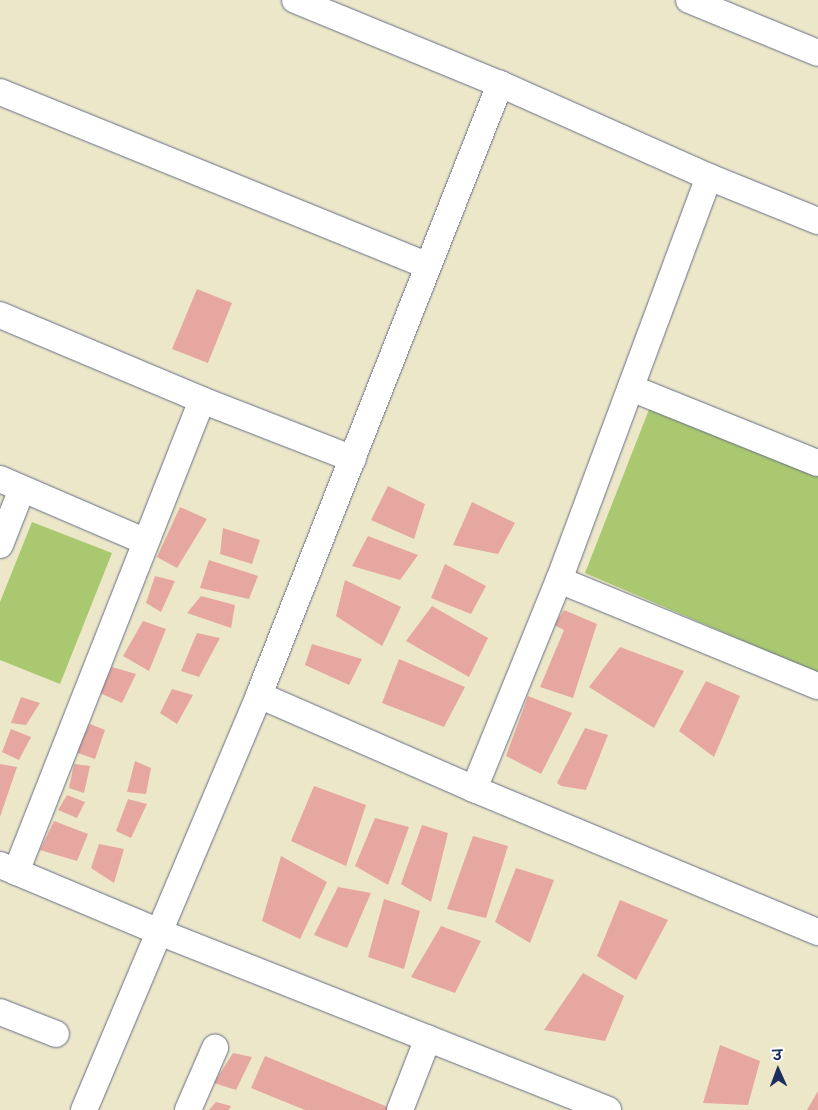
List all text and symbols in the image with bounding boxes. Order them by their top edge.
text: उ [772,1044,782,1065]
north arrow [753,1045,803,1095]

